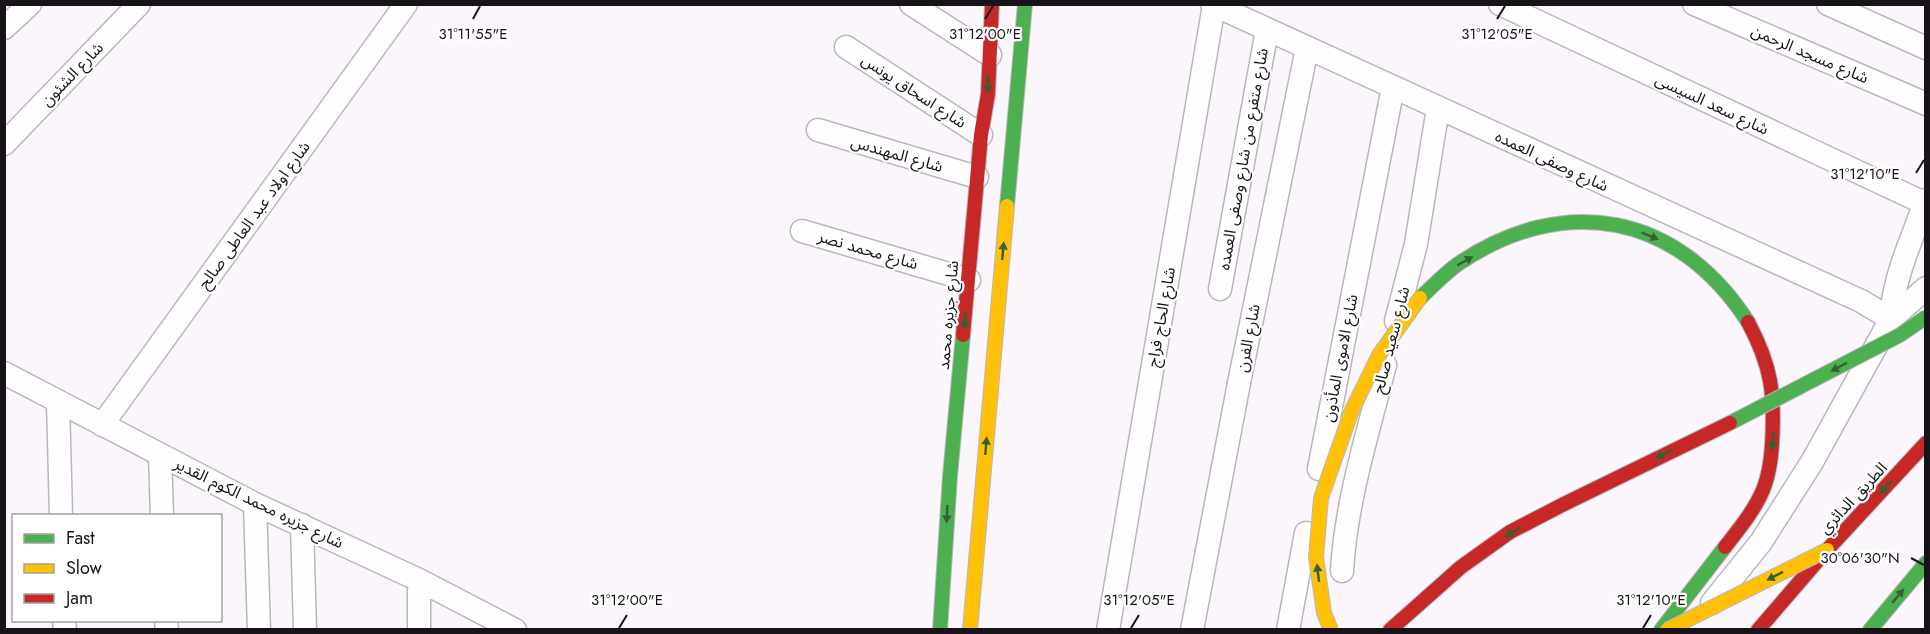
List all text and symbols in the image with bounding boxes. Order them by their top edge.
street label: شارع مسجد الرحمن [1747,19,1872,90]
text: 31°11'55"E [438,23,508,45]
text: 31°12'00"E [949,23,1021,45]
text: 31°12'05"E [1461,23,1533,45]
street label: شارع الشئون [35,37,109,112]
street label: شارع متفرع من شارع وصفى العمده [1212,46,1275,272]
street label: شارع اسحاق يونس [856,48,971,135]
street label: شارع سعد السيسى [1651,68,1773,141]
one-way arrow [984,74,993,93]
street label: شارع وصفى العمده [1491,125,1612,198]
street label: شارع المهندس [848,130,946,179]
street label: شارع اولاد عبد العاطى صالح [193,136,316,294]
text: 31°12'10"E [1830,163,1900,185]
street label: شارع محمد نصر [814,224,921,276]
one-way arrow [1641,231,1659,241]
one-way arrow [998,242,1008,261]
one-way arrow [1457,255,1473,266]
street label: شارع جزيره محمد [932,260,965,371]
street label: شارع الحاج فراج [1141,265,1182,369]
street label: شارع سعيد صالح [1367,284,1416,396]
street label: شارع الاموى المأذون [1316,292,1365,424]
street label: شارع الفرن [1230,302,1267,374]
one-way arrow [960,310,970,329]
one-way arrow [1830,363,1847,372]
one-way arrow [1768,432,1778,451]
one-way arrow [981,436,991,455]
one-way arrow [1655,449,1672,459]
street label: شارع جزيره محمد الكوم القدير [169,451,348,555]
street label: الطريق الدائري [1814,457,1893,540]
one-way arrow [1879,479,1893,494]
one-way arrow [943,504,952,523]
legend [12,514,222,622]
text: Fast [66,525,95,551]
one-way arrow [1505,526,1521,537]
text: 30°06'30"N [1820,547,1900,569]
text: Slow [66,555,103,581]
one-way arrow [1314,563,1323,582]
one-way arrow [1766,570,1784,580]
text: Jam [64,585,93,611]
text: 31°12'00"E [591,589,663,611]
text: 31°12'05"E [1103,589,1175,611]
text: 31°12'10"E [1616,589,1686,611]
one-way arrow [1891,589,1904,604]

